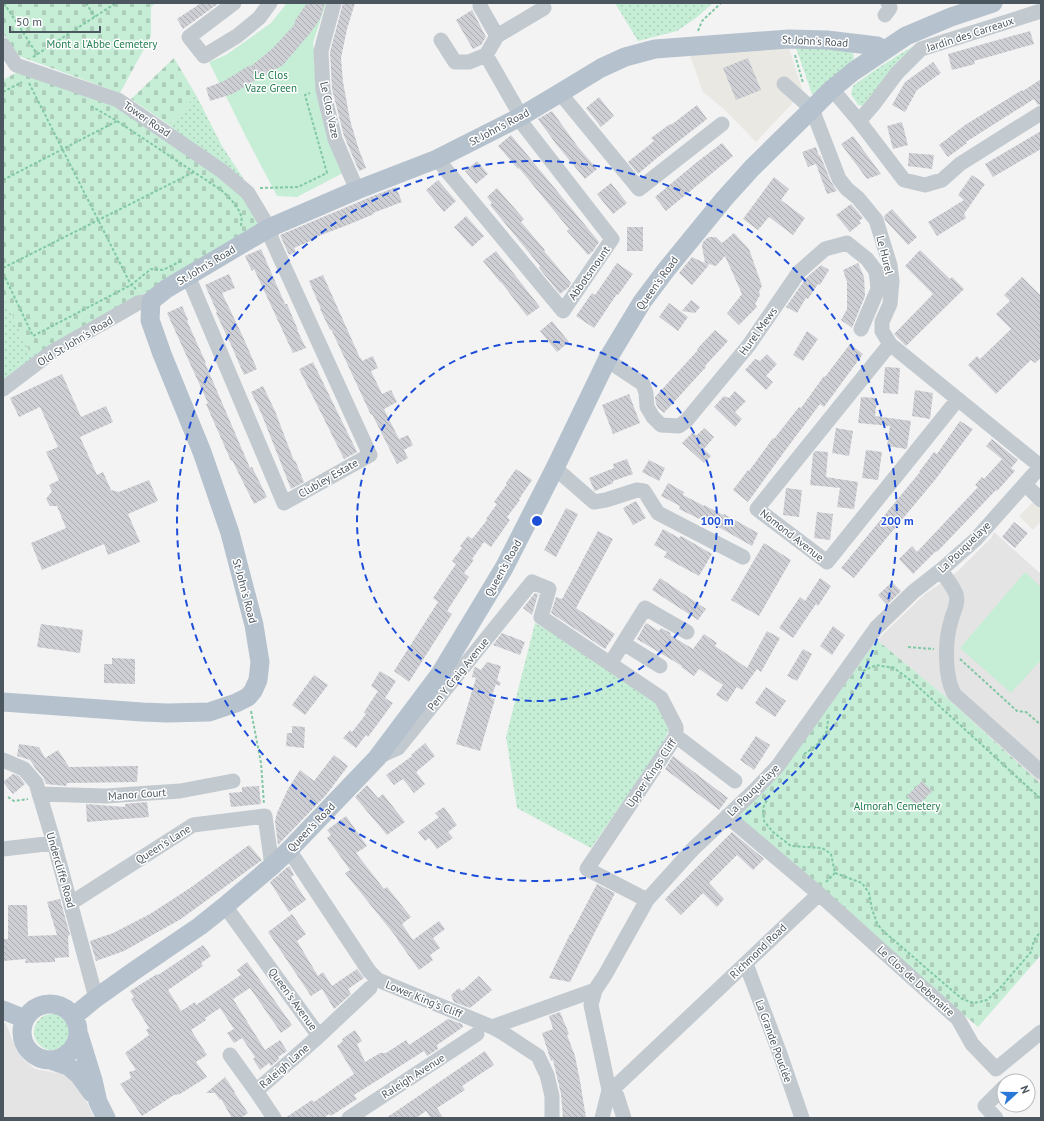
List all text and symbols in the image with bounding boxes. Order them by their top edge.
scale bar [10,8,100,34]
street label: Jardin des Carreaux [924,13,1016,55]
text: 50 m [16,14,42,29]
street label: St John's Road [782,32,849,50]
park label: Mont a l'Abbe Cemetery [47,37,158,51]
park label: Le Clos Vaze Green [244,68,297,95]
street label: Le Clos Vaze [317,80,343,140]
street label: Tower Road [121,98,173,140]
street label: St John's Road [466,105,532,149]
street label: Le Hurel [873,234,897,277]
street label: St John's Road [174,242,238,288]
street label: Abbotsmount [565,243,613,303]
street label: Queen's Road [633,253,681,313]
street label: Hurel Mews [736,304,780,358]
street label: Old St John's Road [35,313,115,369]
street label: Clubley Estate [296,455,361,501]
street label: Nomond Avenue [757,506,827,564]
text: 100 m [700,513,734,528]
text: 200 m [880,513,914,528]
centre of rings [530,514,544,528]
street label: La Pouquelaye [935,518,994,576]
street label: Queen's Road [482,537,524,599]
street label: St John's Road [230,557,260,625]
street label: Pen Y Craig Avenue [424,634,492,713]
street label: Upper Kings Cliff [623,736,679,810]
street label: La Pouquelaye [724,761,782,819]
street label: Manor Court [107,785,167,803]
street label: Queen's Road [284,799,338,855]
park label: Almorah Cemetery [854,799,941,813]
street label: Queen's Lane [133,821,193,866]
street label: Undercliffe Road [43,830,79,910]
street label: Richmond Road [727,920,789,982]
street label: Le Clos de Debenaire [875,943,958,1020]
street label: Queen's Avenue [266,965,321,1033]
street label: Lower King's Cliff [384,977,465,1021]
street label: La Grande Pouclée [753,998,796,1085]
street label: Raleigh Lane [256,1040,312,1091]
street label: Raleigh Avenue [379,1050,448,1102]
north arrow [996,1073,1036,1113]
text: N [1018,1084,1033,1095]

